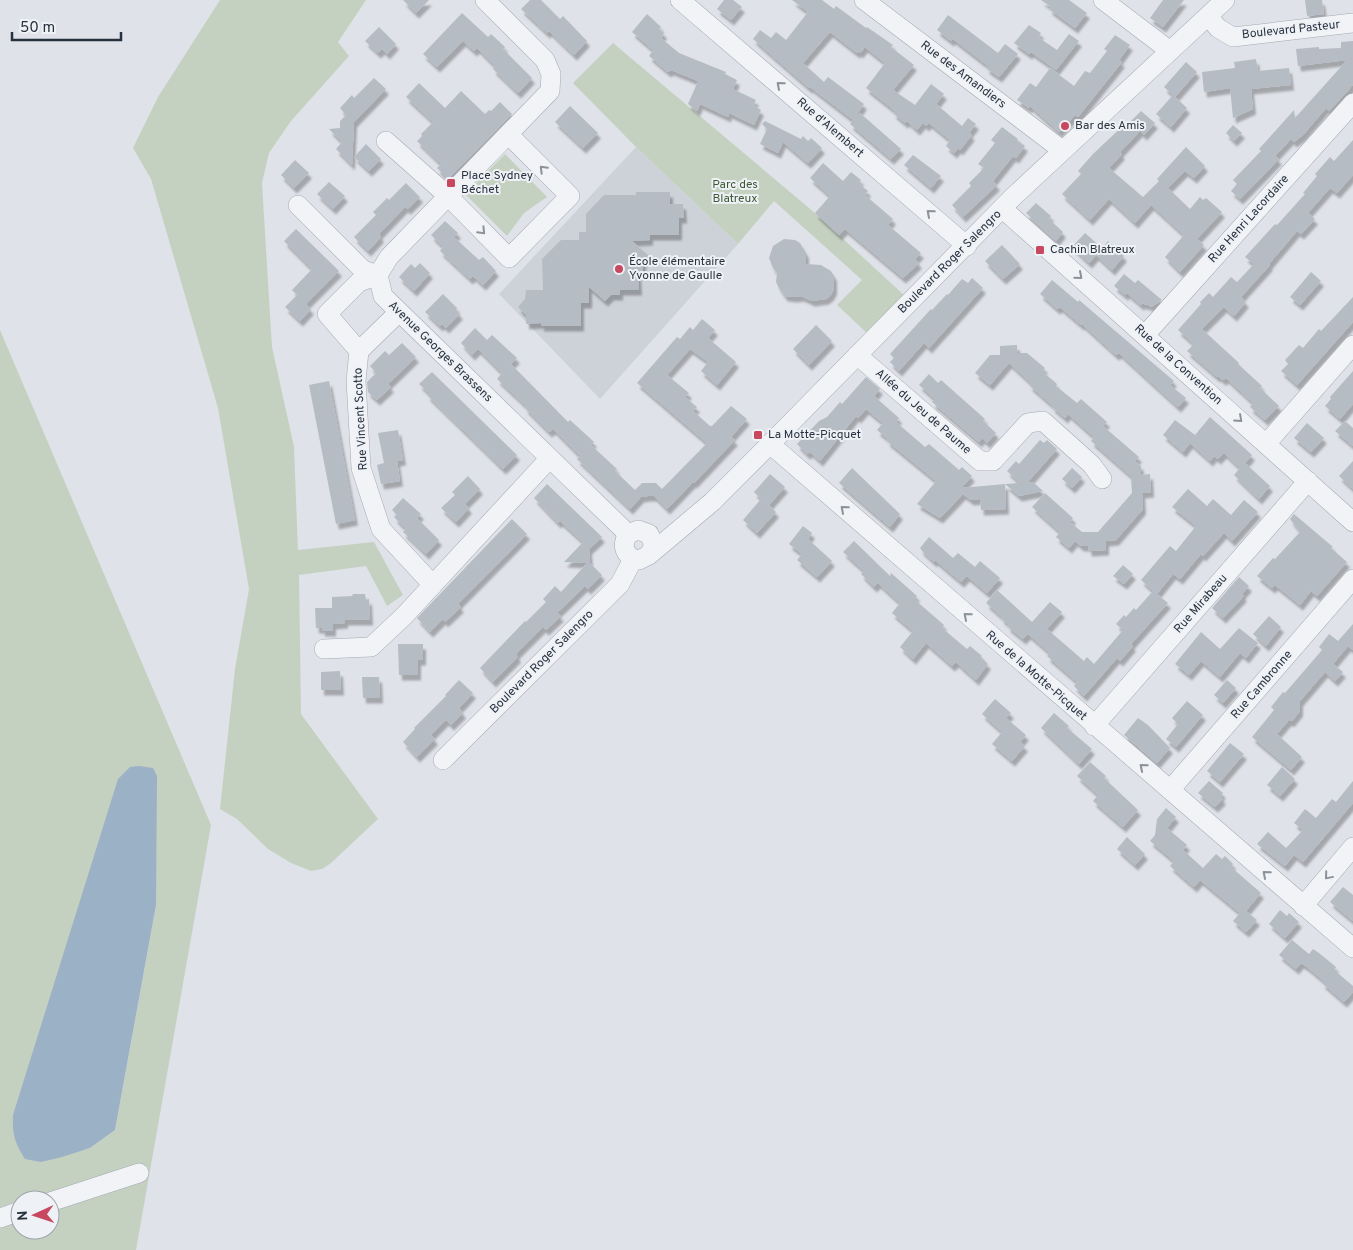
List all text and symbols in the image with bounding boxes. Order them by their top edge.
scale bar [12,10,121,42]
street label: Boulevard Pasteur [1241,17,1341,43]
text: 50 m [20,19,55,38]
street label: Rue des Amandiers [917,38,1009,112]
one-way arrow [777,82,786,91]
street label: Rue d'Alembert [793,94,867,162]
place label: Bar des Amis [1075,118,1145,134]
marker: Bar des Amis [1059,120,1071,132]
one-way arrow [540,166,549,175]
place label: Place Sydney Béchet [461,168,533,198]
street label: Rue Henri Lacordaire [1205,172,1293,266]
marker: Place Sydney Béchet [445,177,457,189]
park label: Parc des Blatreux [712,177,758,207]
street label: Boulevard Roger Salengro [895,206,1006,317]
one-way arrow [927,211,936,219]
one-way arrow [476,226,485,235]
place label: Cachin Blatreux [1050,242,1135,258]
marker: Cachin Blatreux [1034,244,1046,256]
place label: École élémentaire Yvonne de Gaulle [629,254,725,284]
marker: École élémentaire Yvonne de Gaulle [613,263,625,275]
one-way arrow [1073,270,1082,279]
street label: Avenue Georges Brassens [384,298,496,406]
street label: Rue de la Convention [1131,321,1225,409]
street label: Allée du Jeu de Paume [872,366,974,458]
street label: Rue Vincent Scotto [350,367,372,471]
one-way arrow [1233,414,1242,423]
place label: La Motte-Picquet [768,427,861,443]
marker: La Motte-Picquet [752,429,764,441]
one-way arrow [841,506,850,515]
street label: Rue Mirabeau [1171,571,1231,637]
street label: Boulevard Roger Salengro [487,606,598,717]
one-way arrow [964,613,973,621]
street label: Rue de la Motte-Picquet [982,628,1090,724]
street label: Rue Cambronne [1228,647,1296,723]
one-way arrow [1140,765,1149,773]
one-way arrow [1262,871,1271,880]
one-way arrow [1324,871,1333,880]
north arrow [10,1190,60,1240]
text: N [15,1210,32,1221]

